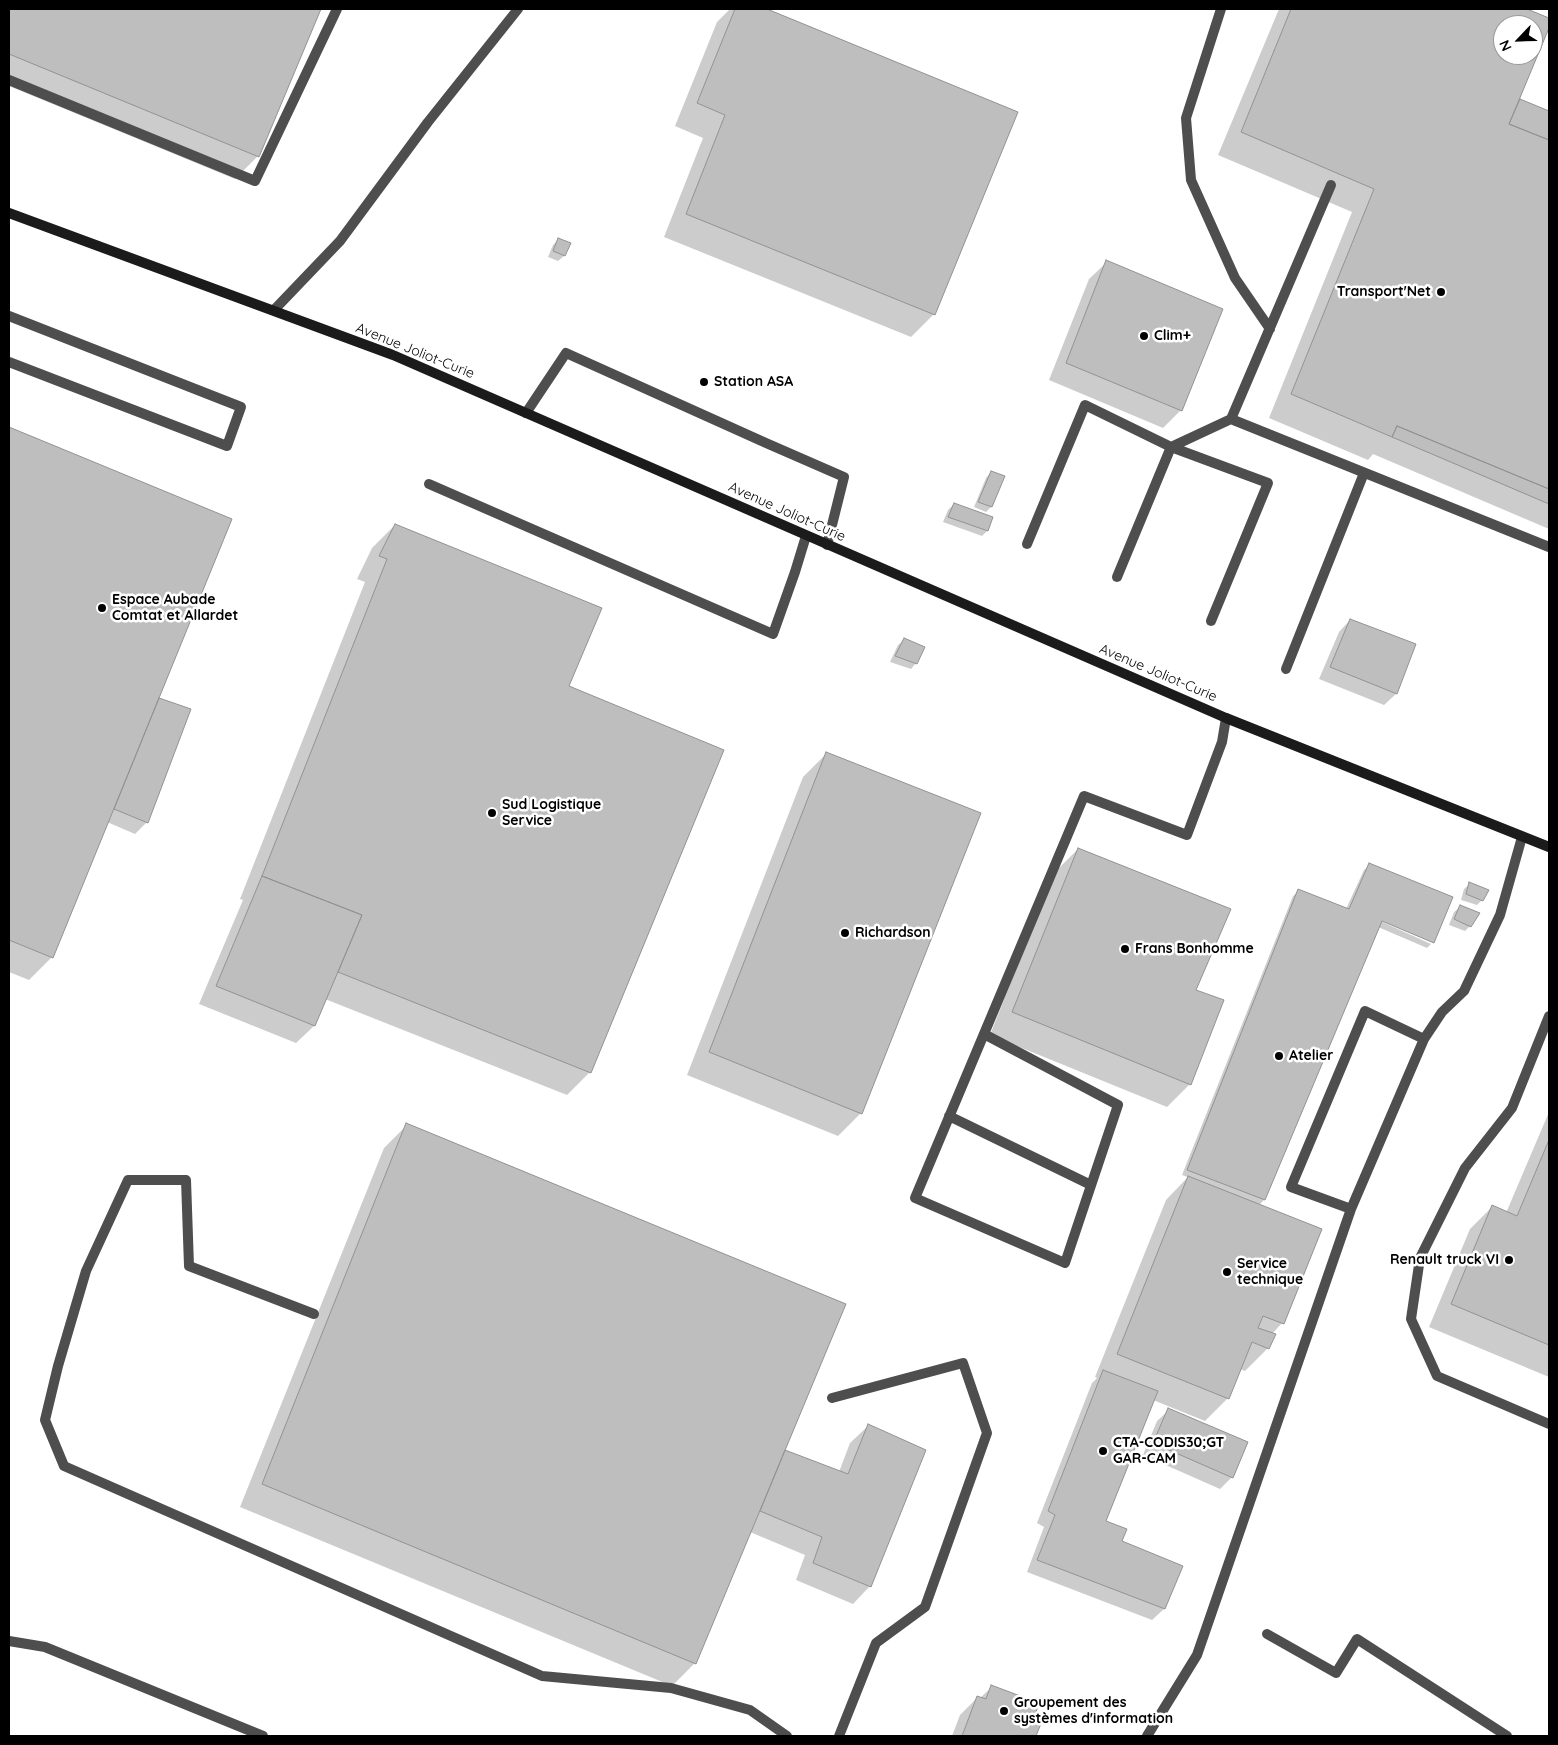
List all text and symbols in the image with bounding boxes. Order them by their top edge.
north arrow [1493,15,1543,65]
text: N [1495,37,1516,54]
place label: Transport'Net [1337,284,1431,300]
marker: Transport'Net [1435,286,1447,298]
street label: Avenue Joliot-Curie [353,320,477,382]
place label: Clim+ [1154,328,1191,344]
marker: Clim+ [1138,330,1150,342]
place label: Station ASA [714,374,793,390]
marker: Station ASA [698,376,710,388]
street label: Avenue Joliot-Curie [726,479,848,545]
place label: Espace Aubade Comtat et Allardet [112,592,238,624]
marker: Espace Aubade Comtat et Allardet [96,602,108,614]
street label: Avenue Joliot-Curie [1097,641,1219,705]
place label: Sud Logistique Service [502,797,601,830]
marker: Sud Logistique Service [486,807,498,819]
place label: Richardson [855,925,931,941]
marker: Richardson [839,927,851,939]
place label: Frans Bonhomme [1135,941,1254,957]
marker: Frans Bonhomme [1119,943,1131,955]
place label: Atelier [1289,1048,1333,1064]
marker: Atelier [1273,1050,1285,1062]
place label: Renault truck VI [1390,1252,1499,1268]
marker: Renault truck VI [1503,1254,1515,1266]
place label: Service technique [1237,1256,1303,1288]
marker: Service technique [1221,1266,1233,1278]
place label: CTA-CODIS30;GT GAR-CAM [1113,1435,1224,1468]
marker: CTA-CODIS30;GT GAR-CAM [1097,1445,1109,1457]
place label: Groupement des systèmes d'information [1014,1695,1173,1728]
marker: Groupement des systèmes d'information [998,1705,1010,1717]

